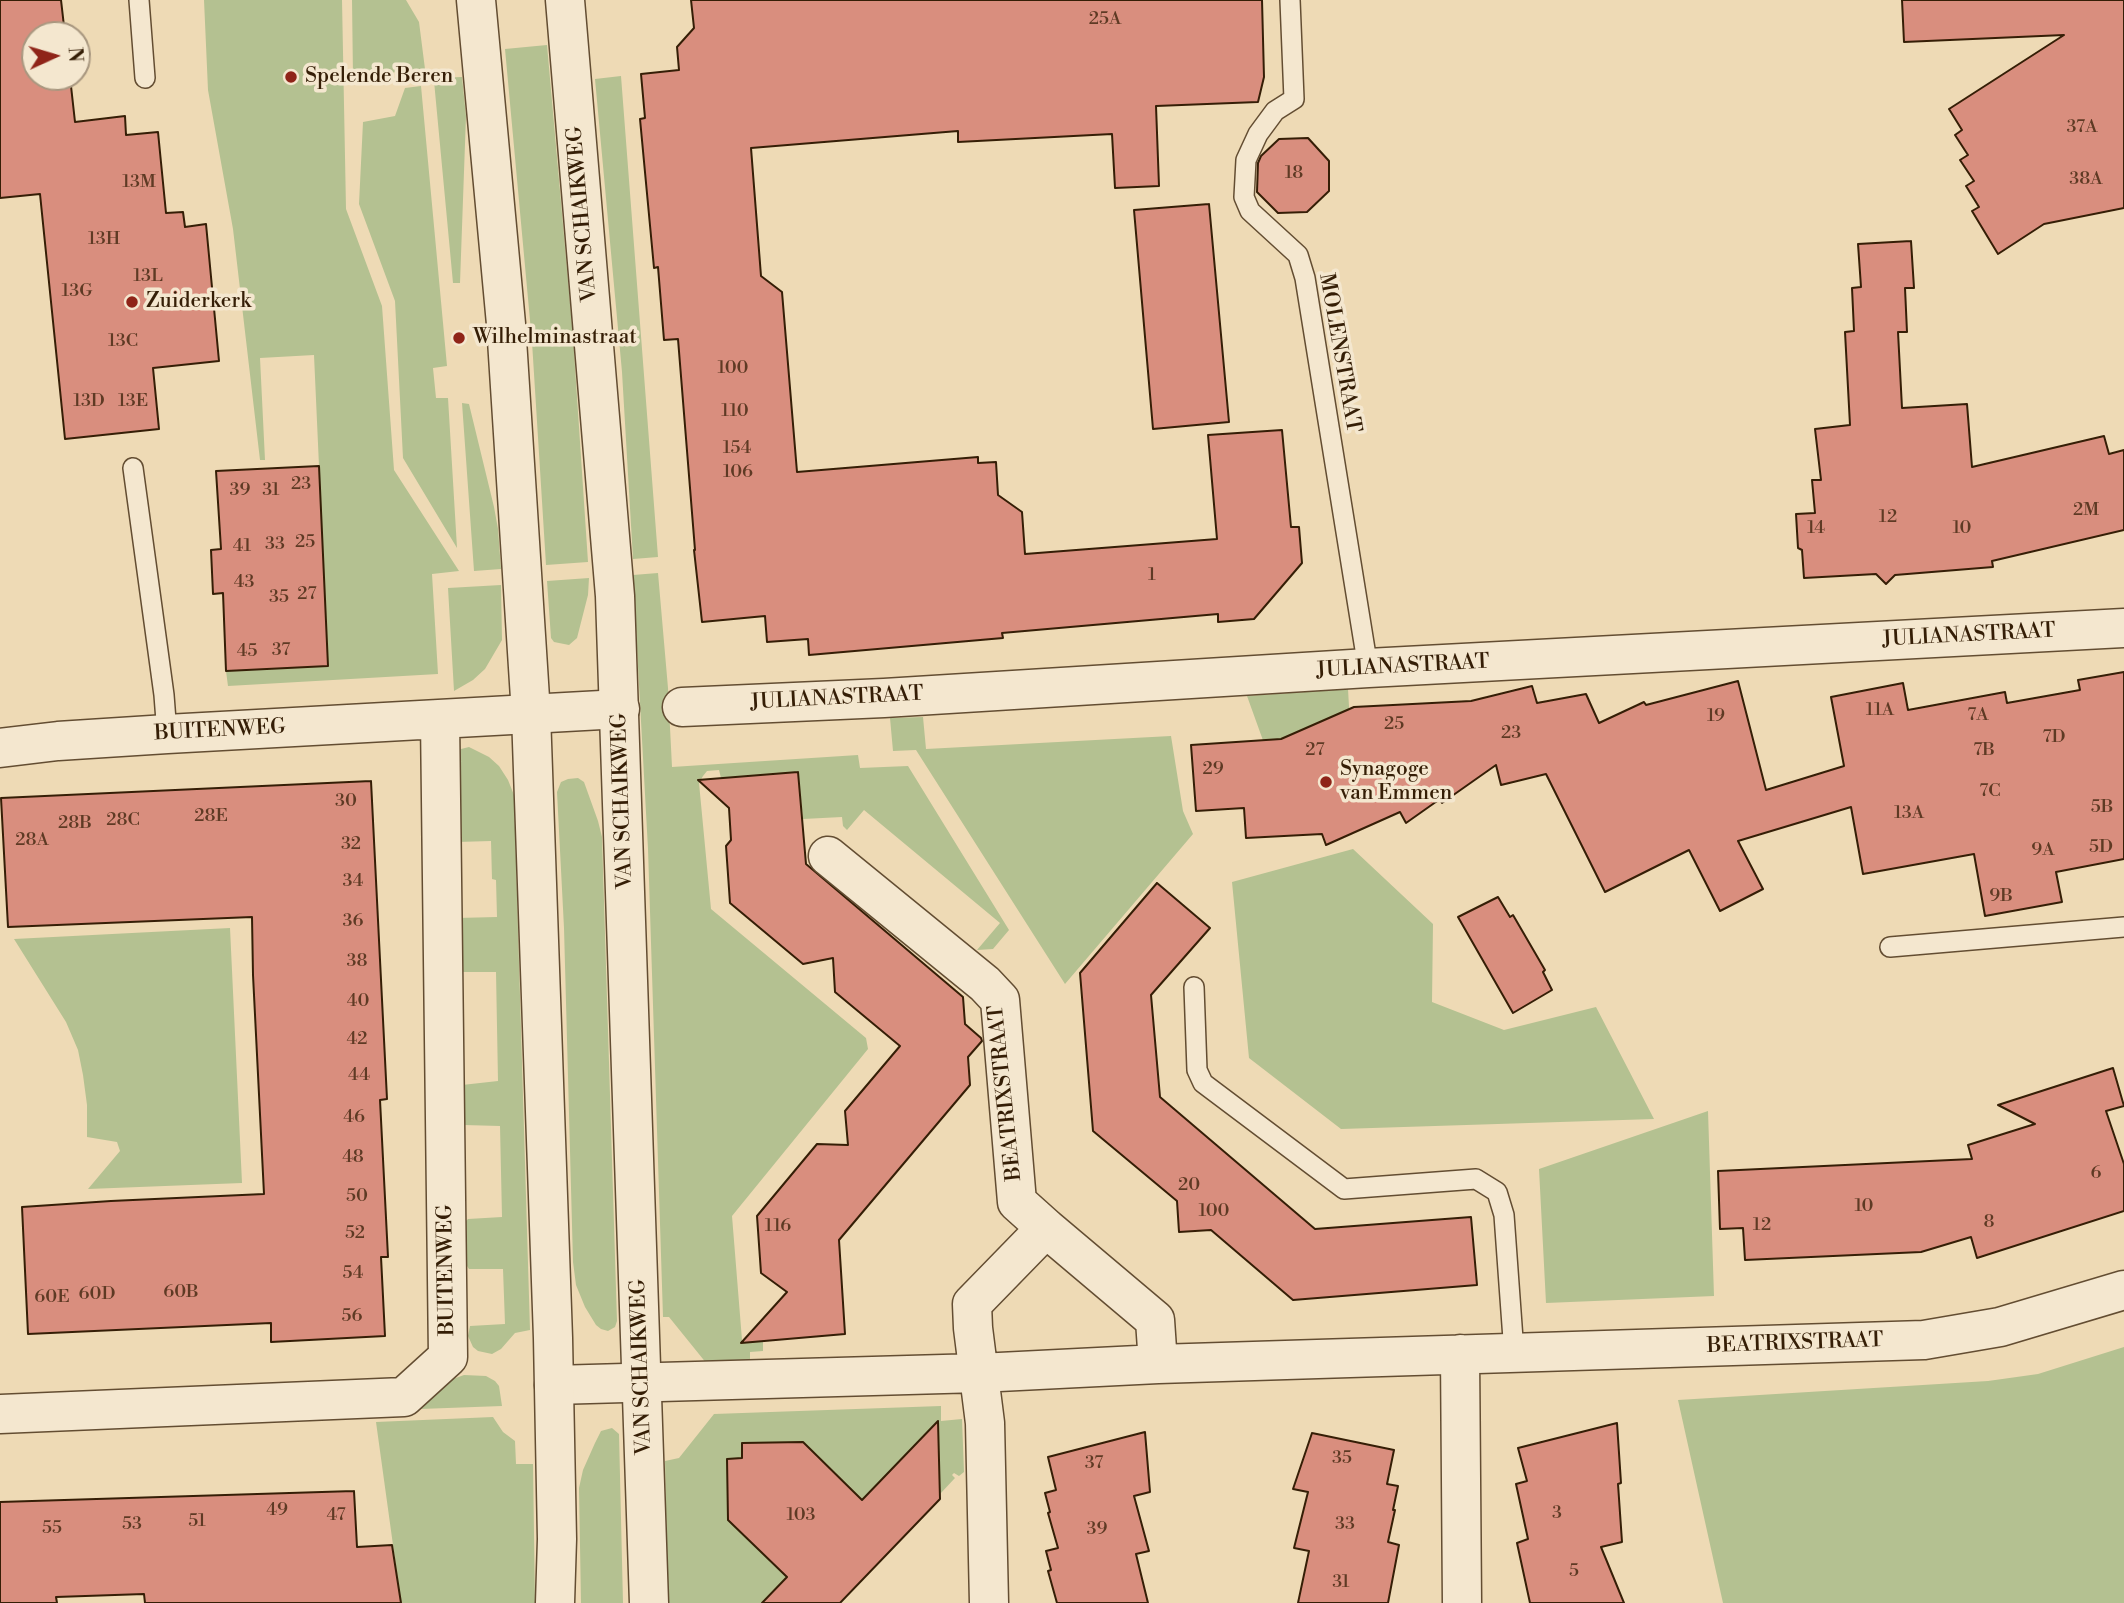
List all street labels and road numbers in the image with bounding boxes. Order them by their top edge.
street label: VAN SCHAIKWEG [563,125,603,303]
street label: MOLENSTRAAT [1313,271,1365,435]
street label: JULIANASTRAAT [1882,619,2056,653]
street label: JULIANASTRAAT [1316,650,1490,684]
street label: JULIANASTRAAT [750,682,924,716]
street label: VAN SCHAIKWEG [607,713,639,889]
street label: BUITENWEG [154,715,286,747]
street label: BEATRIXSTRAAT [984,1004,1028,1182]
street label: BUITENWEG [433,1204,461,1336]
street label: VAN SCHAIKWEG [626,1279,658,1455]
street label: BEATRIXSTRAAT [1706,1328,1884,1360]

